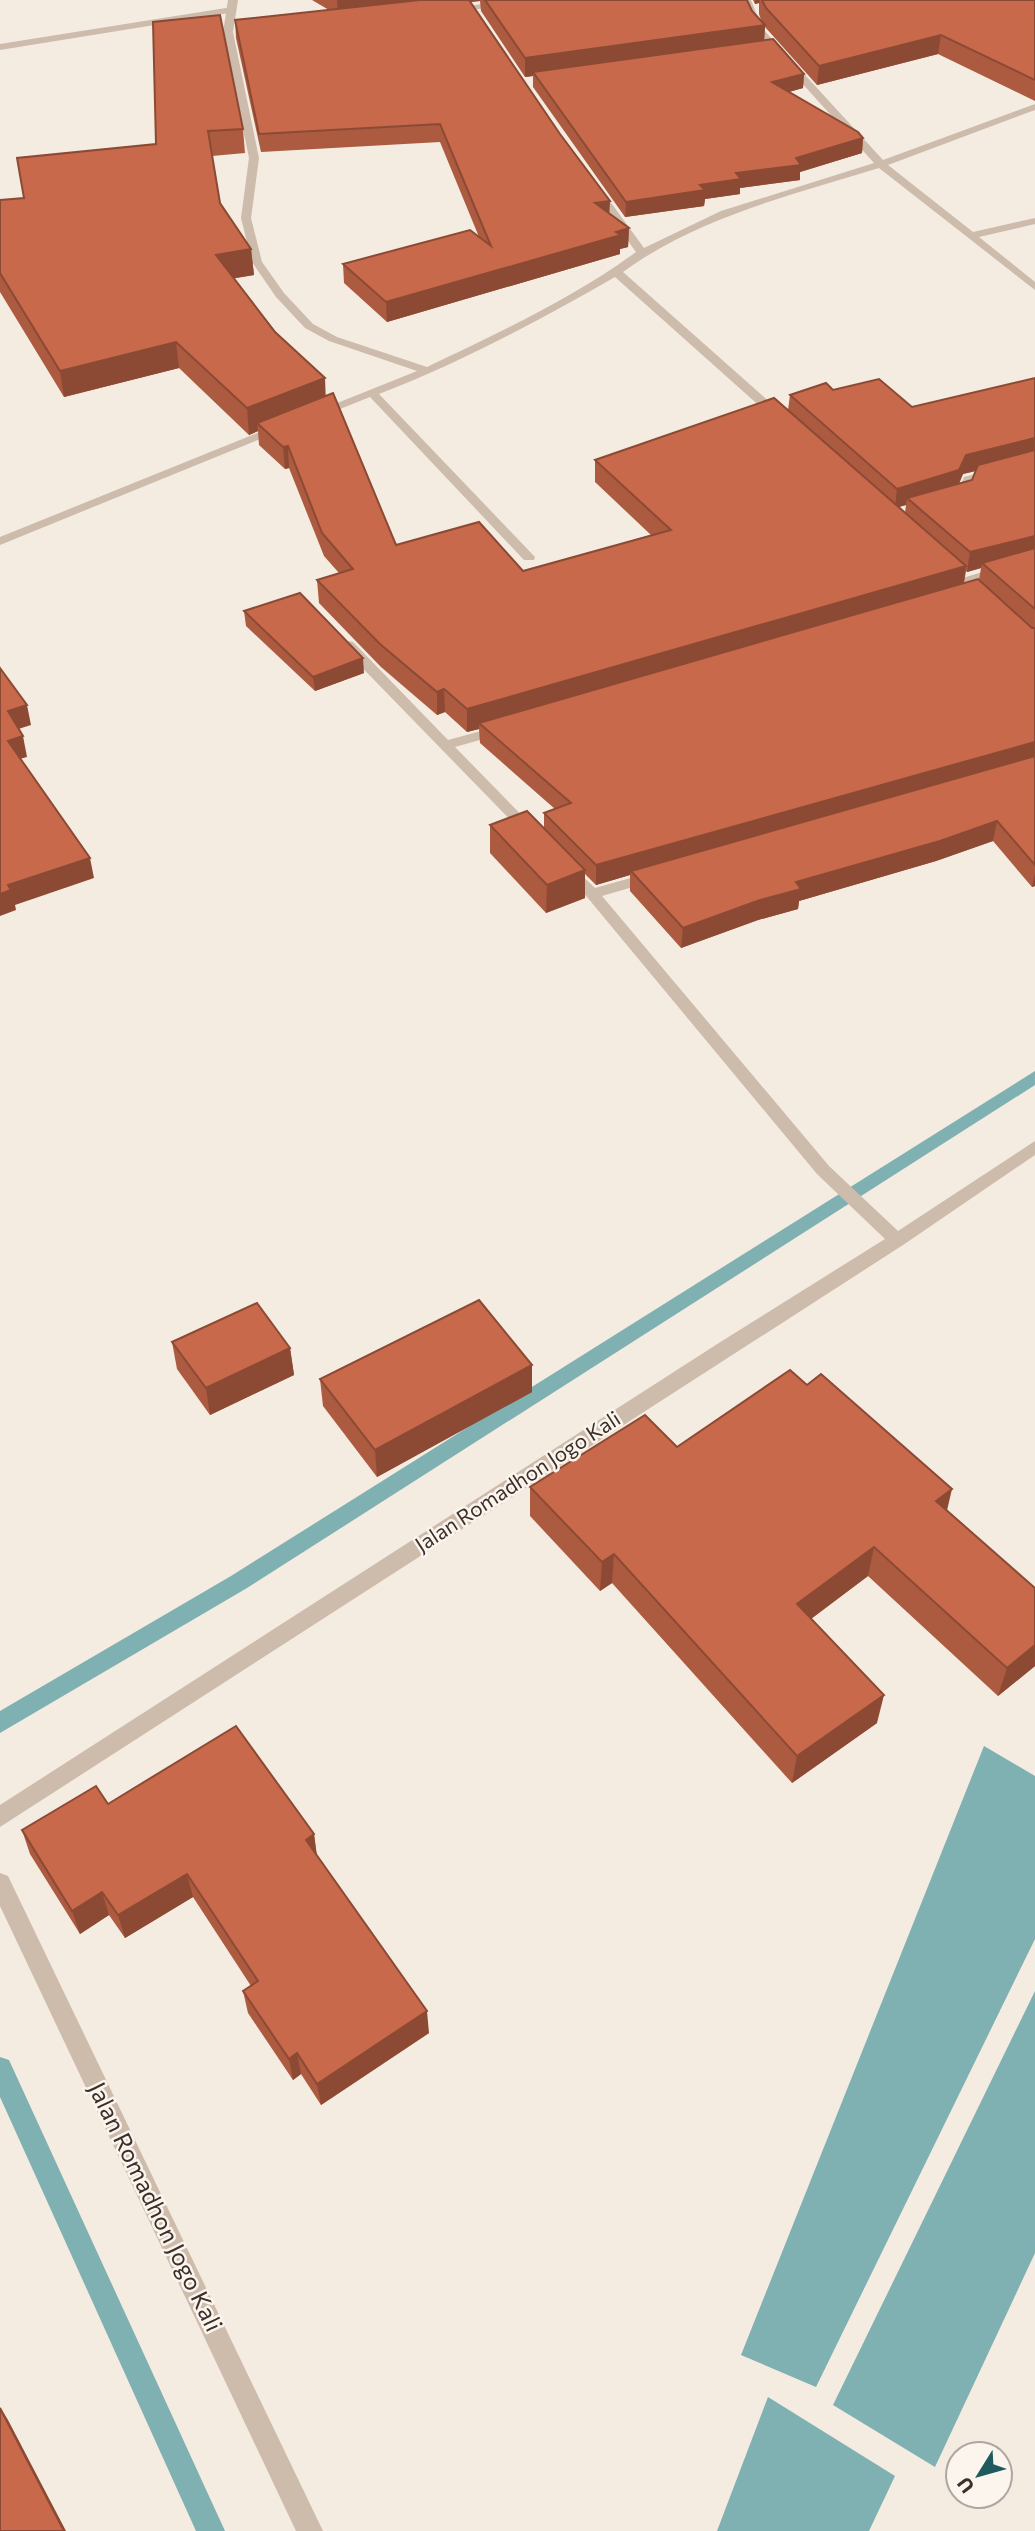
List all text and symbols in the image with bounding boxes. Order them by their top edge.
street label: Jalan Romadhon Jogo Kali [410,1405,624,1556]
street label: Jalan Romadhon Jogo Kali [83,2077,229,2336]
north arrow [944,2440,1014,2510]
text: U [952,2473,978,2498]

